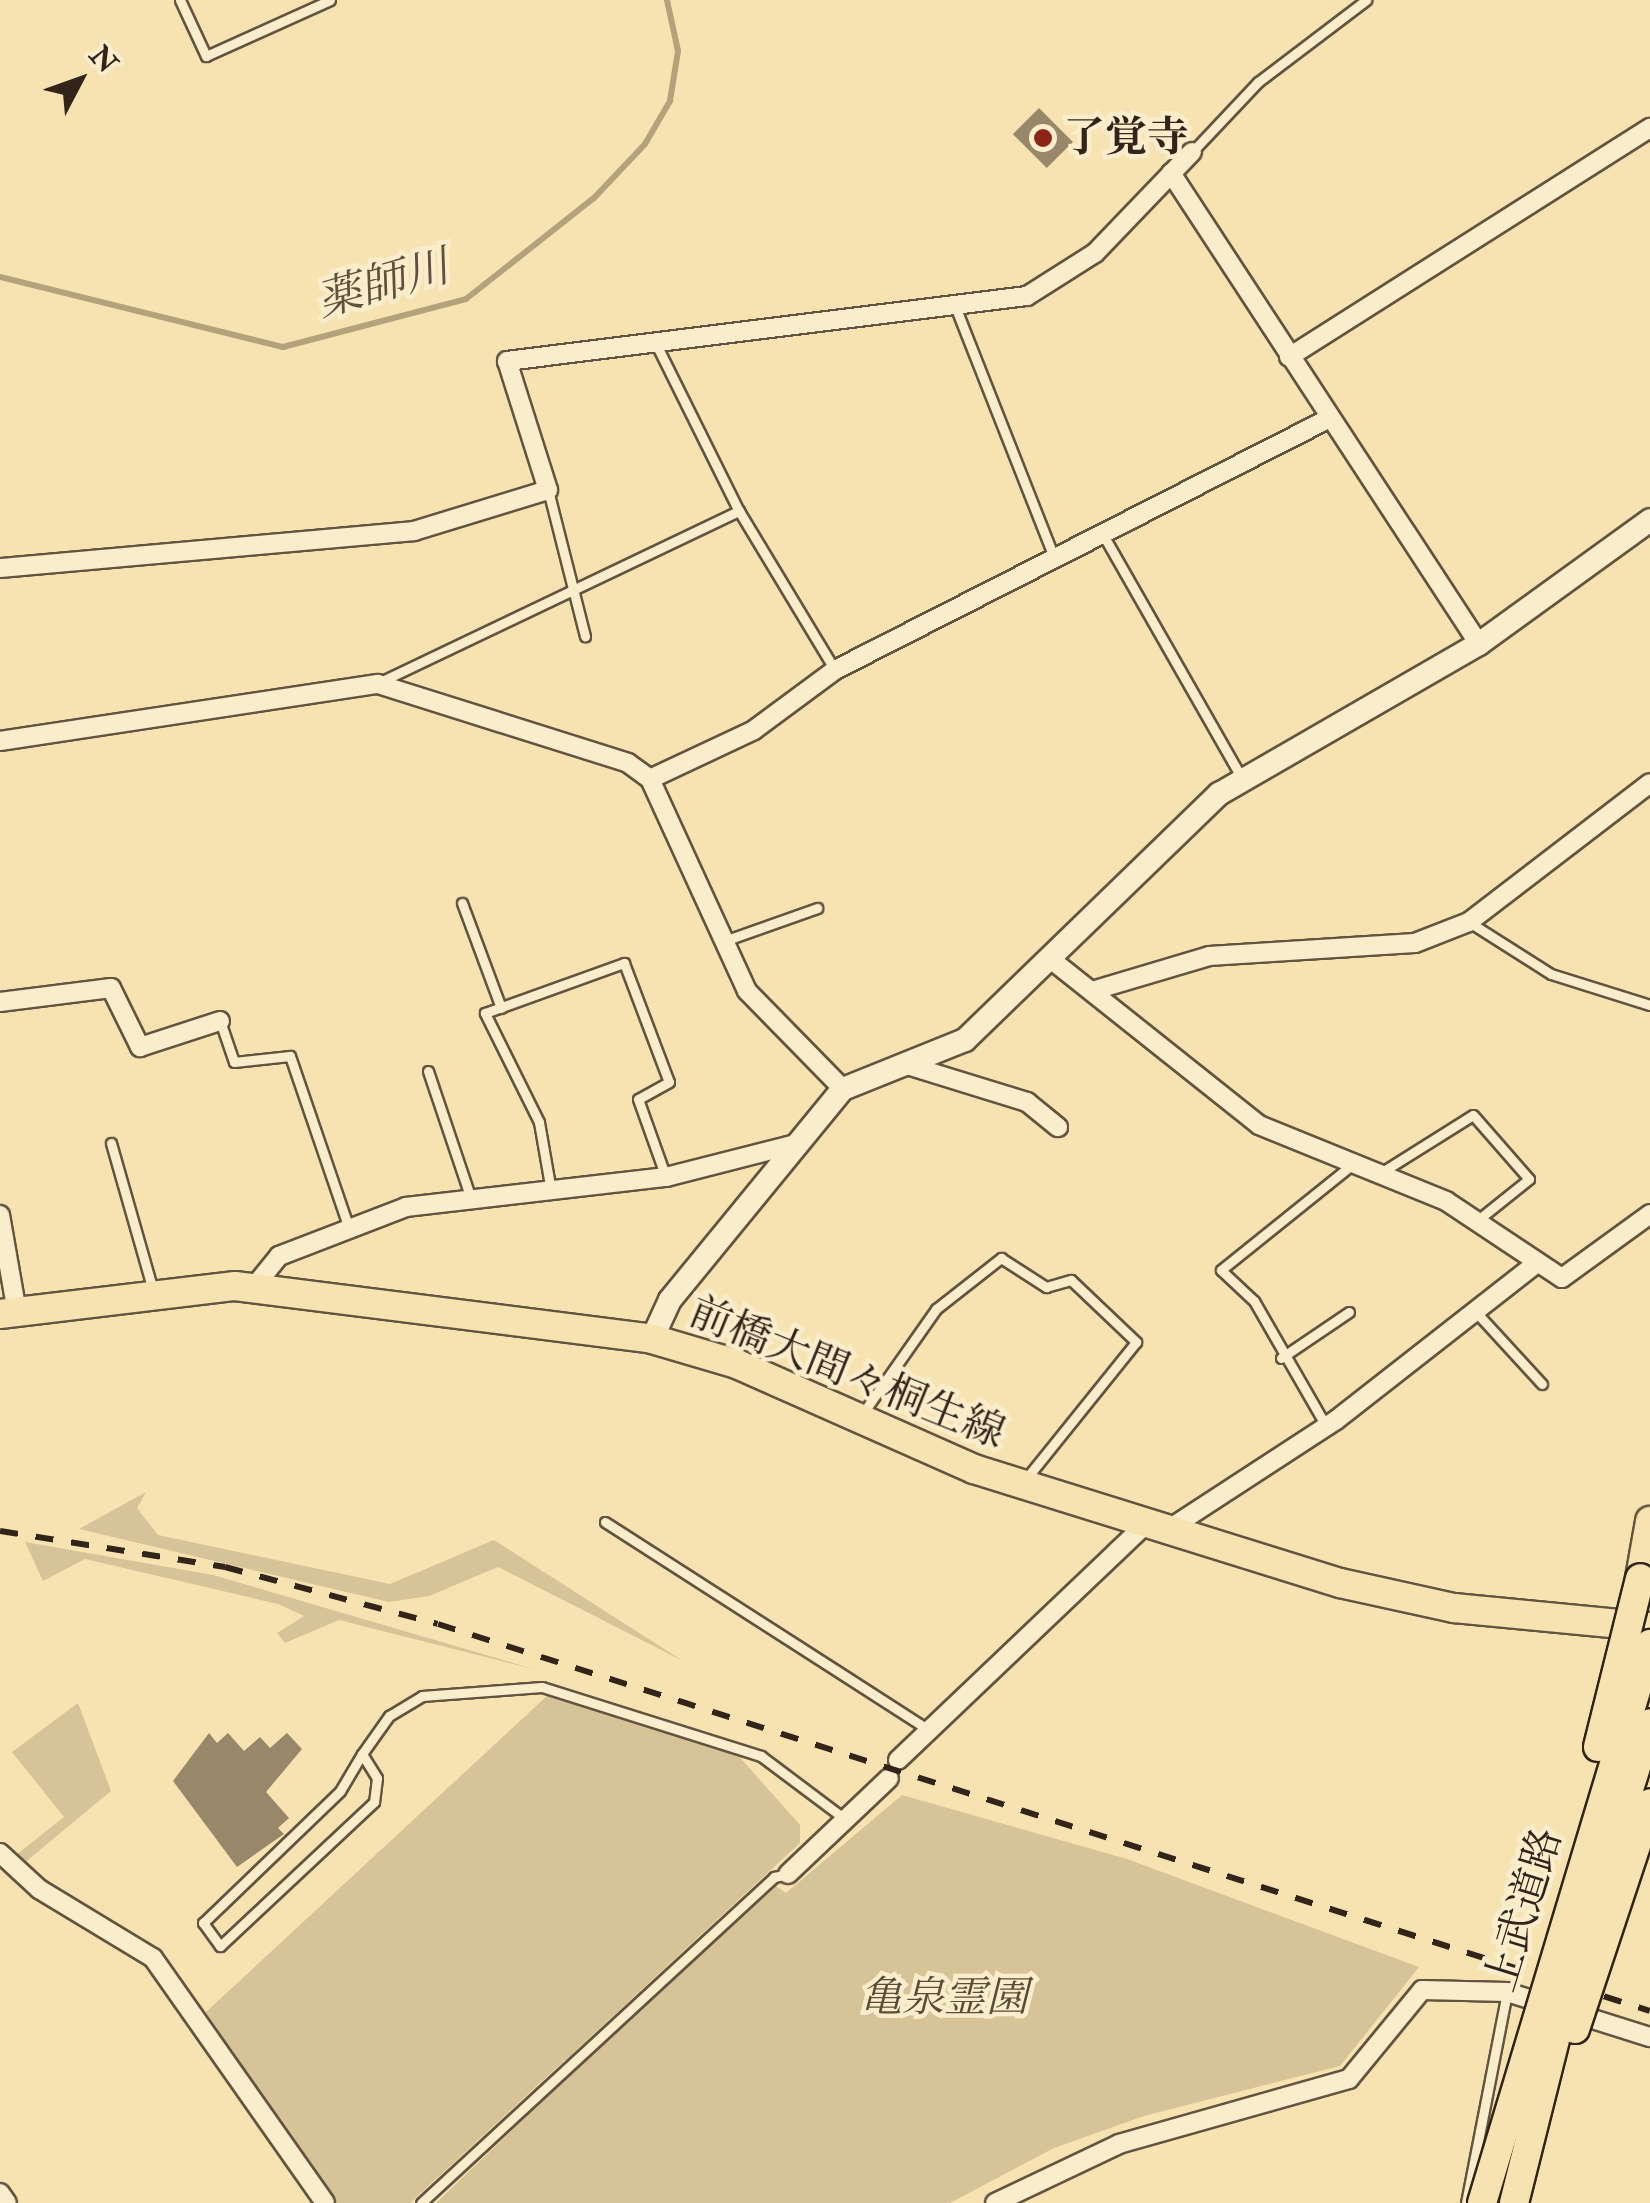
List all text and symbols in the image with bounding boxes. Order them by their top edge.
north arrow [30,30,130,130]
text: N [82,39,124,81]
place label: 了覚寺 [1063,113,1189,163]
marker: 了覚寺 [1032,127,1054,149]
water label: 薬師川 [311,240,455,330]
street label: 前橋大間々桐生線 [682,1287,1012,1459]
street label: 上武道路 [1475,1822,1573,1998]
park label: 亀泉霊園 [860,1973,1028,2023]

